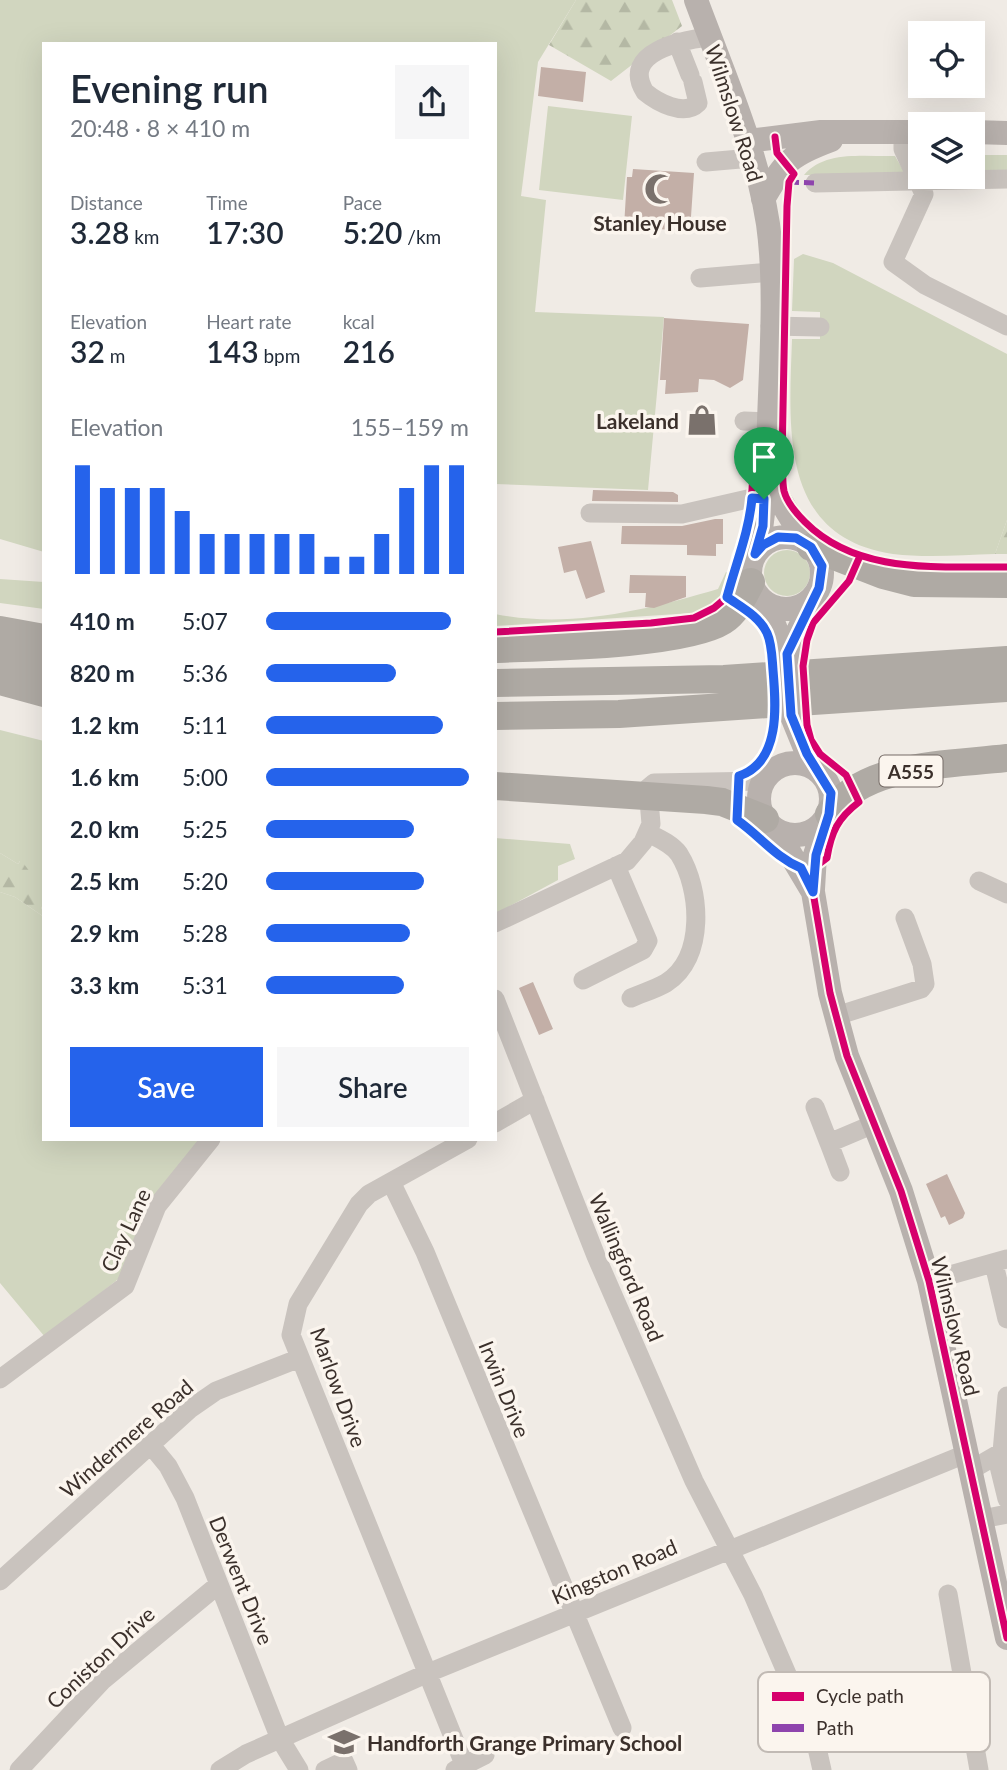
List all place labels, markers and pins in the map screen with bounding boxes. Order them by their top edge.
mosque icon: Stanley House [643,172,677,206]
place label: Stanley House [593,210,727,235]
shop icon: Lakeland [685,403,719,437]
place label: Lakeland [596,408,679,433]
pin [734,427,794,499]
school or university icon: Handforth Grange Primary School [327,1725,361,1759]
place label: Handforth Grange Primary School [367,1730,682,1755]

